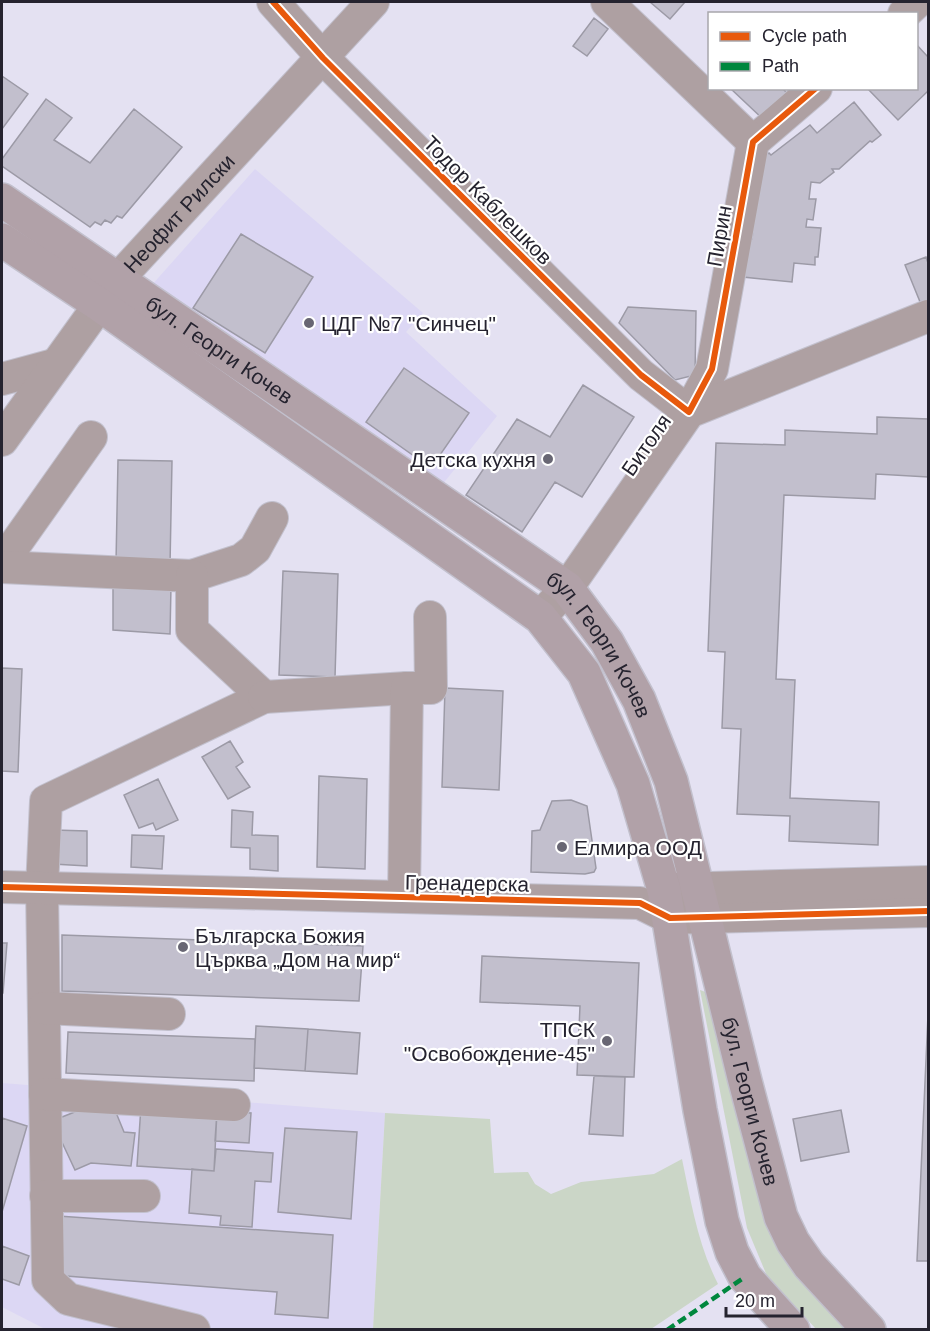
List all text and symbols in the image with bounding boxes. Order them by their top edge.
legend [708,12,918,90]
text: Cycle path [762,26,847,46]
text: Path [762,56,799,76]
street label: Тодор Каблешков [419,131,557,269]
street label: Неофит Рилски [119,149,239,277]
street label: Пирин [702,204,736,268]
street label: бул. Георги Кочев [142,291,297,408]
place label: ЦДГ №7 "Синчец" [321,312,496,335]
marker: ЦДГ №7 "Синчец" [302,316,316,330]
street label: Битоля [617,410,675,480]
place label: Детска кухня [410,448,536,471]
marker: Детска кухня [541,452,555,466]
street label: бул. Георги Кочев [542,566,656,721]
place label: Елмира ООД [574,836,702,859]
marker: Елмира ООД [555,840,569,854]
street label: Гренадерска [405,870,530,896]
place label: Българска Божия Църква „Дом на мир“ [195,924,400,971]
marker: Българска Божия Църква „Дом на мир“ [176,940,190,954]
street label: бул. Георги Кочев [718,1015,784,1188]
place label: ТПСК "Освобождение-45" [404,1018,596,1065]
marker: ТПСК "Освобождение-45" [600,1034,614,1048]
scale bar [726,1280,802,1318]
text: 20 m [735,1291,775,1311]

